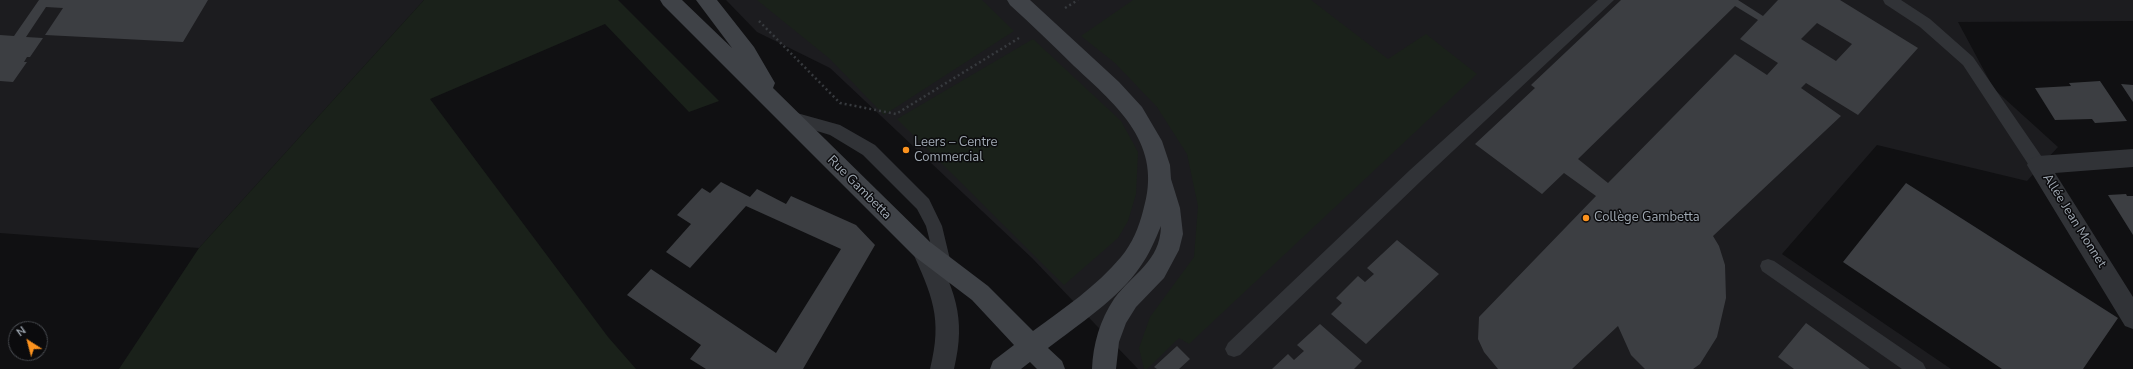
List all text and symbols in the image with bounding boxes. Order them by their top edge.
place label: Leers – Centre Commercial [914,135,997,166]
marker: Leers – Centre Commercial [901,145,911,155]
street label: Rue Gambetta [824,153,894,223]
street label: Allée Jean Monnet [2039,171,2109,271]
place label: Collège Gambetta [1594,210,1700,226]
marker: Collège Gambetta [1581,213,1591,223]
north arrow [8,321,48,361]
text: N [13,323,29,340]

